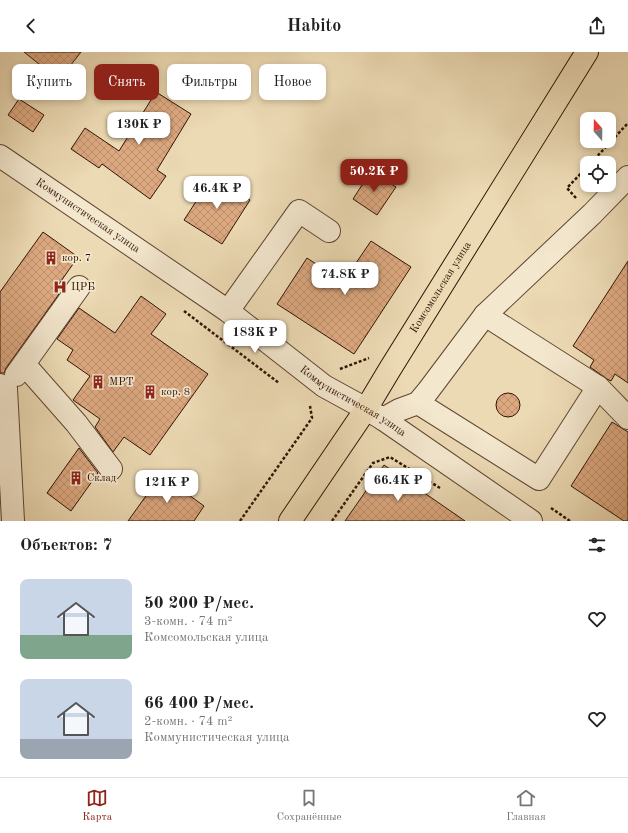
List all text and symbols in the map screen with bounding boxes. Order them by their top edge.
icon: back [20,15,42,37]
icon: share [586,15,608,37]
text: Habito [287,17,341,35]
chip: Купить [12,64,86,100]
chip: Снять [94,64,159,100]
chip: Фильтры [167,64,251,100]
chip: Новое [259,64,326,100]
pin: 130K ₽ [106,112,172,146]
north arrow [580,112,616,148]
map controls [580,112,616,192]
text: 130K ₽ [116,118,162,131]
button: locate [580,156,616,192]
pin: 50.2K ₽ [337,159,411,193]
text: 50.2K ₽ [349,165,399,178]
street label: Коммунистическая улица [34,176,142,255]
pin: 46.4K ₽ [180,176,254,210]
text: 46.4K ₽ [192,182,242,195]
street label: Комсомольская улица [408,239,473,335]
building icon: кор. 7 [43,250,59,266]
place label: кор. 7 [62,253,91,264]
pin: 74.8K ₽ [308,262,382,296]
text: 74.8K ₽ [320,268,370,281]
hospital icon: ЦРБ [52,279,68,295]
place label: ЦРБ [71,282,95,293]
pin: 183K ₽ [222,320,288,354]
text: 183K ₽ [232,326,278,339]
street label: Коммунистическая улица [298,364,408,439]
building icon: МРТ [90,374,106,390]
place label: МРТ [109,377,134,388]
building icon: кор. 8 [142,384,158,400]
place label: кор. 8 [161,387,190,398]
pin: 66.4K ₽ [361,468,435,502]
building icon: Склад [68,470,84,486]
pin: 121K ₽ [134,470,200,504]
place label: Склад [87,473,117,484]
text: 66.4K ₽ [373,474,423,487]
text: 121K ₽ [144,476,190,489]
icon: filters [586,534,608,556]
text: Объектов: 7 [20,537,112,554]
icon: home [52,595,100,643]
text: 50 200 ₽/мес. [144,595,254,612]
icon: heart [586,608,608,630]
text: 3-комн. · 74 m² [144,615,232,628]
text: Комсомольская улица [144,631,268,644]
icon: home [52,695,100,743]
text: 66 400 ₽/мес. [144,695,254,712]
icon: heart [586,708,608,730]
text: 2-комн. · 74 m² [144,715,232,728]
text: Коммунистическая улица [144,731,289,744]
tab: Карта [82,787,112,825]
tab: Сохранённые [277,787,342,825]
tab: Главная [506,787,546,825]

